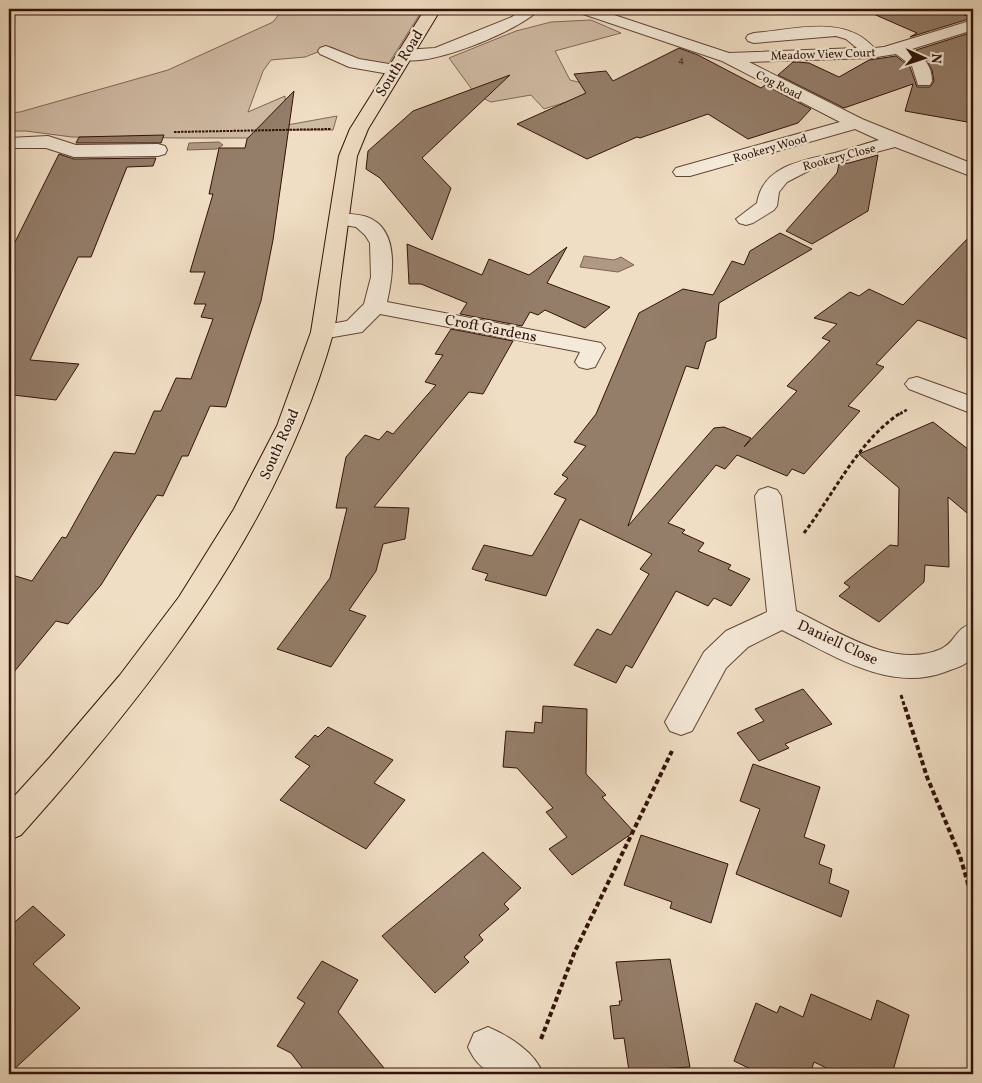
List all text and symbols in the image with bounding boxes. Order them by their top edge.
street label: South Road [371,26,429,101]
north arrow [900,32,950,82]
street label: Meadow View Court [770,45,876,65]
house number: 4 [678,53,685,68]
text: N [926,53,945,64]
street label: Cog Road [753,67,805,104]
street label: Rookery Wood [731,131,809,167]
street label: Rookery Close [801,140,878,175]
street label: Croft Gardens [443,310,538,349]
street label: South Road [255,406,305,484]
street label: Daniell Close [794,616,881,671]

